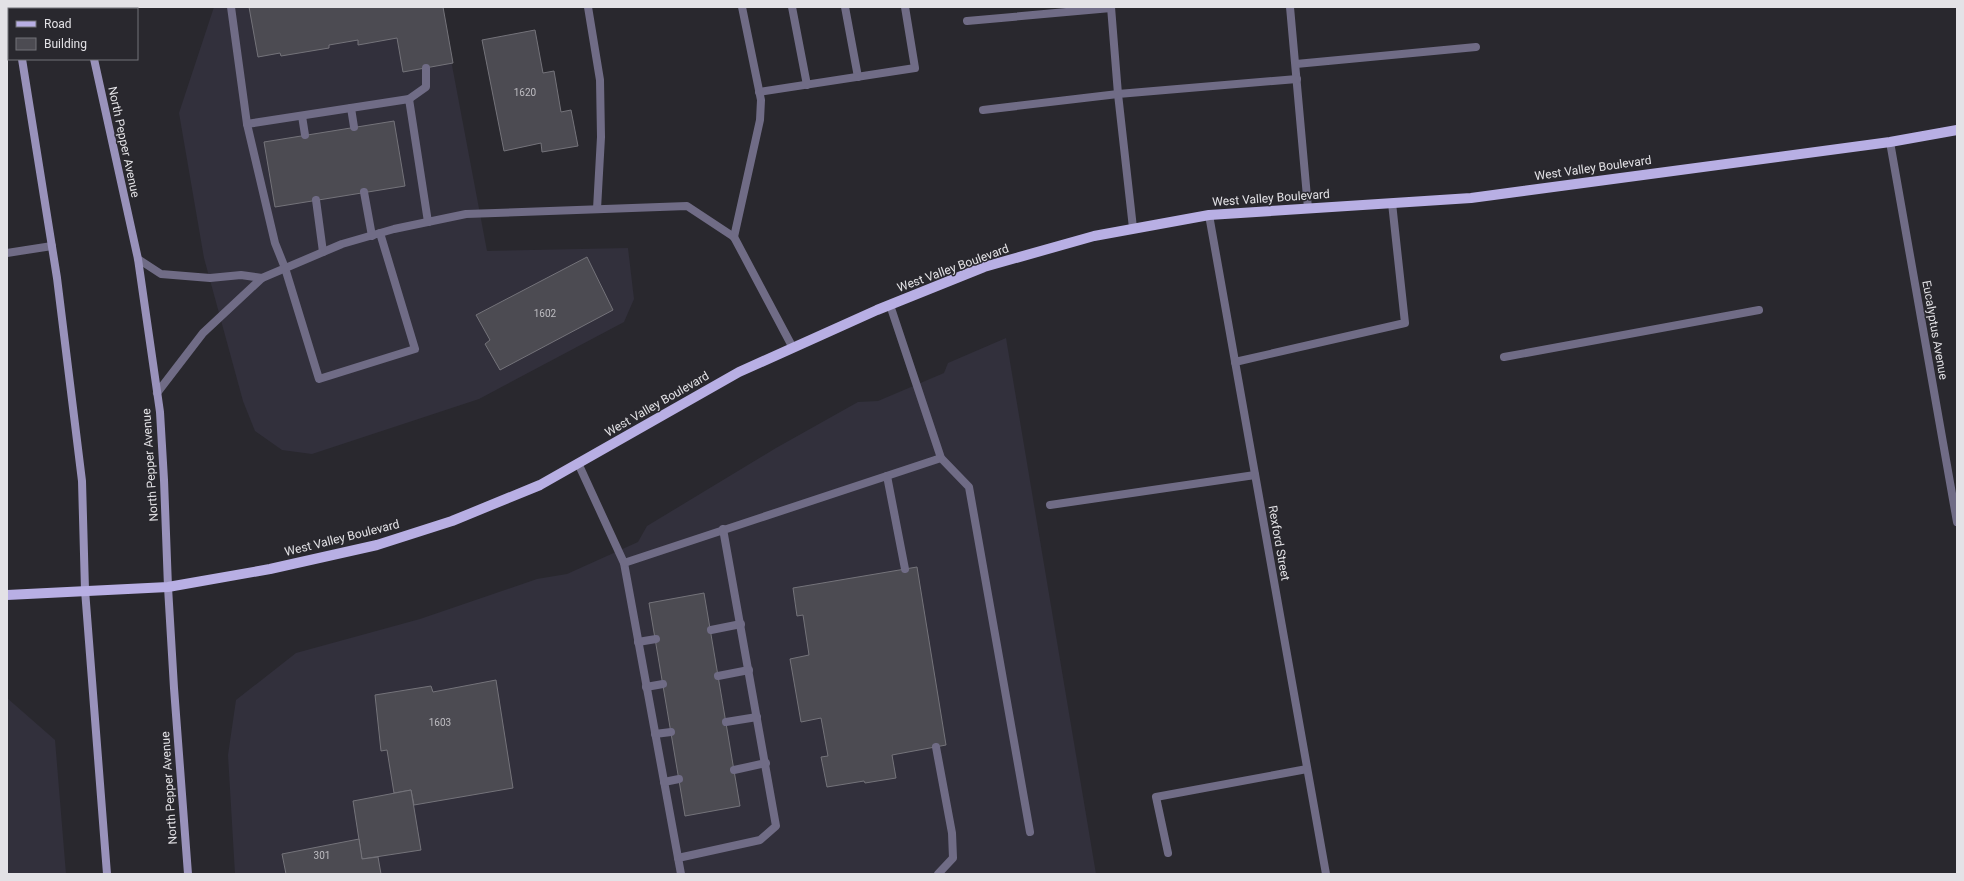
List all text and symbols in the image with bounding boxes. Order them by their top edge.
legend [8,8,138,60]
text: Road [44,17,72,31]
text: Building [44,37,87,51]
street label: North Pepper Avenue [105,85,143,199]
house number: 1620 [514,87,537,98]
street label: West Valley Boulevard [1534,153,1652,183]
street label: West Valley Boulevard [1212,187,1330,209]
street label: West Valley Boulevard [895,241,1011,295]
street label: Eucalyptus Avenue [1919,279,1951,381]
house number: 1602 [534,308,557,319]
street label: West Valley Boulevard [603,369,711,439]
street label: North Pepper Avenue [139,408,161,522]
street label: Rexford Street [1265,504,1293,582]
street label: West Valley Boulevard [283,517,401,559]
house number: 1603 [429,717,451,728]
street label: North Pepper Avenue [158,731,180,845]
house number: 301 [314,850,330,861]

